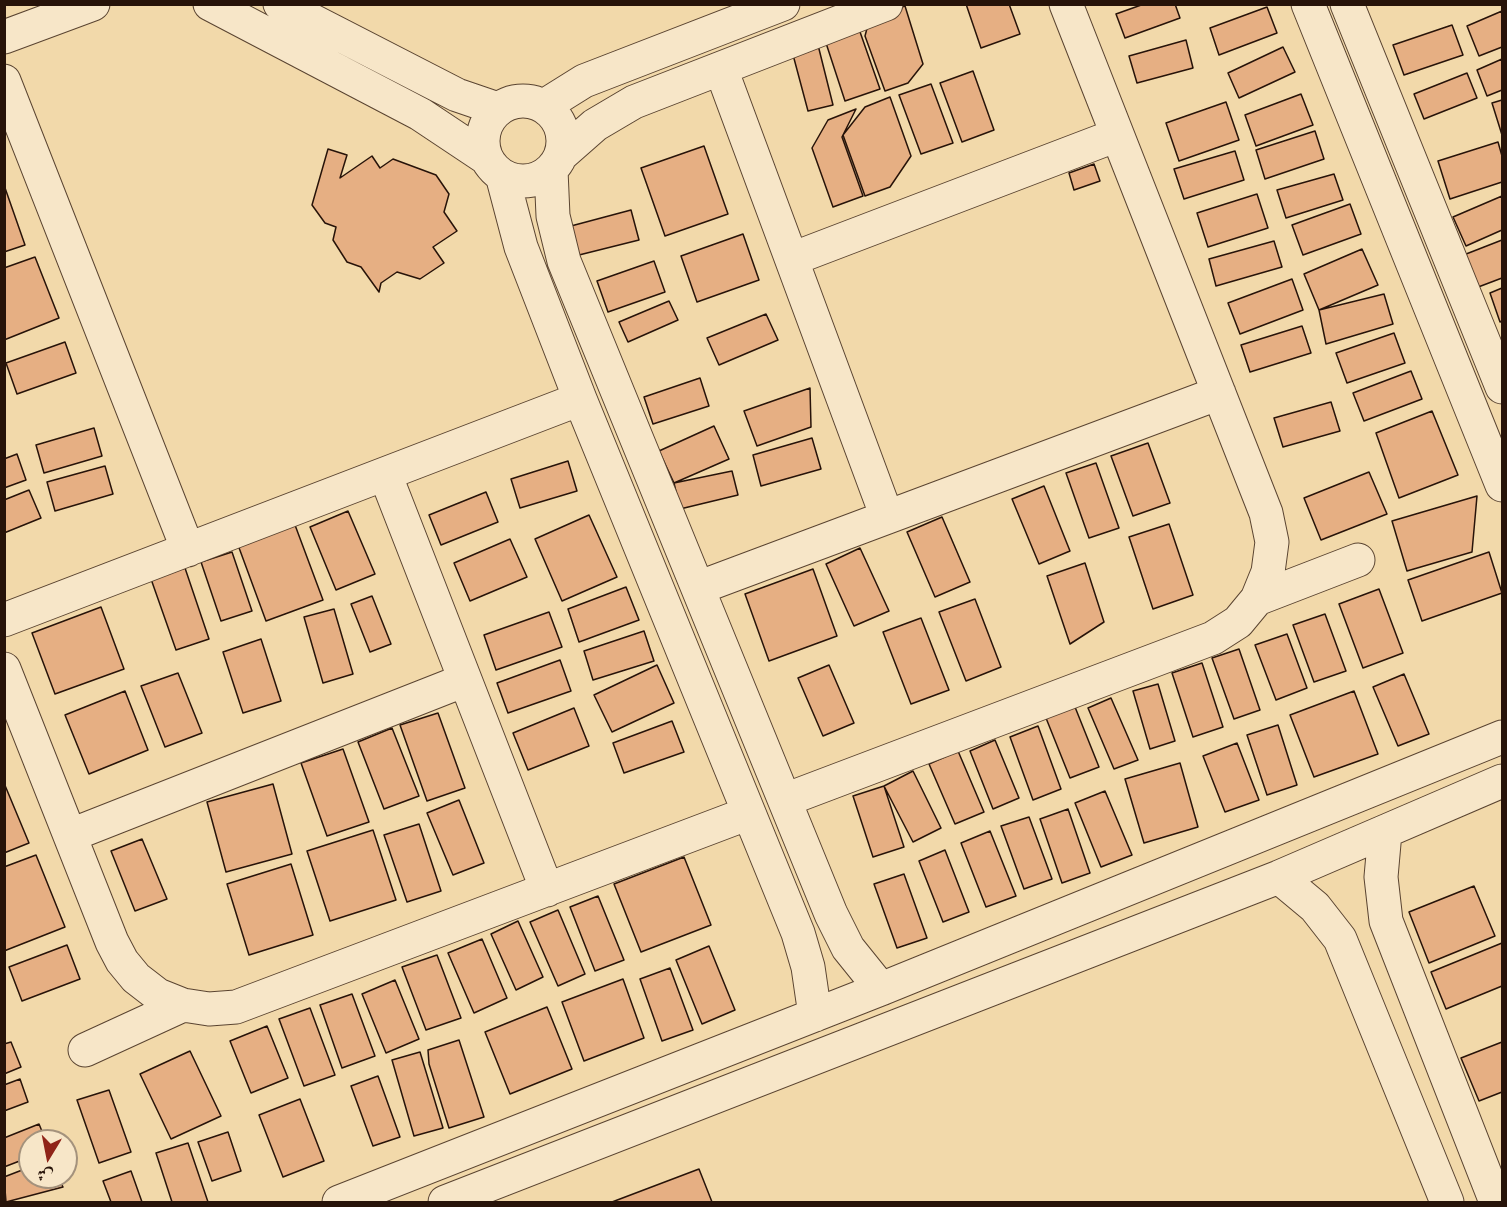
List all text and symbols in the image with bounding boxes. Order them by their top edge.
north arrow [18,1129,78,1189]
text: ش [35,1163,55,1187]

